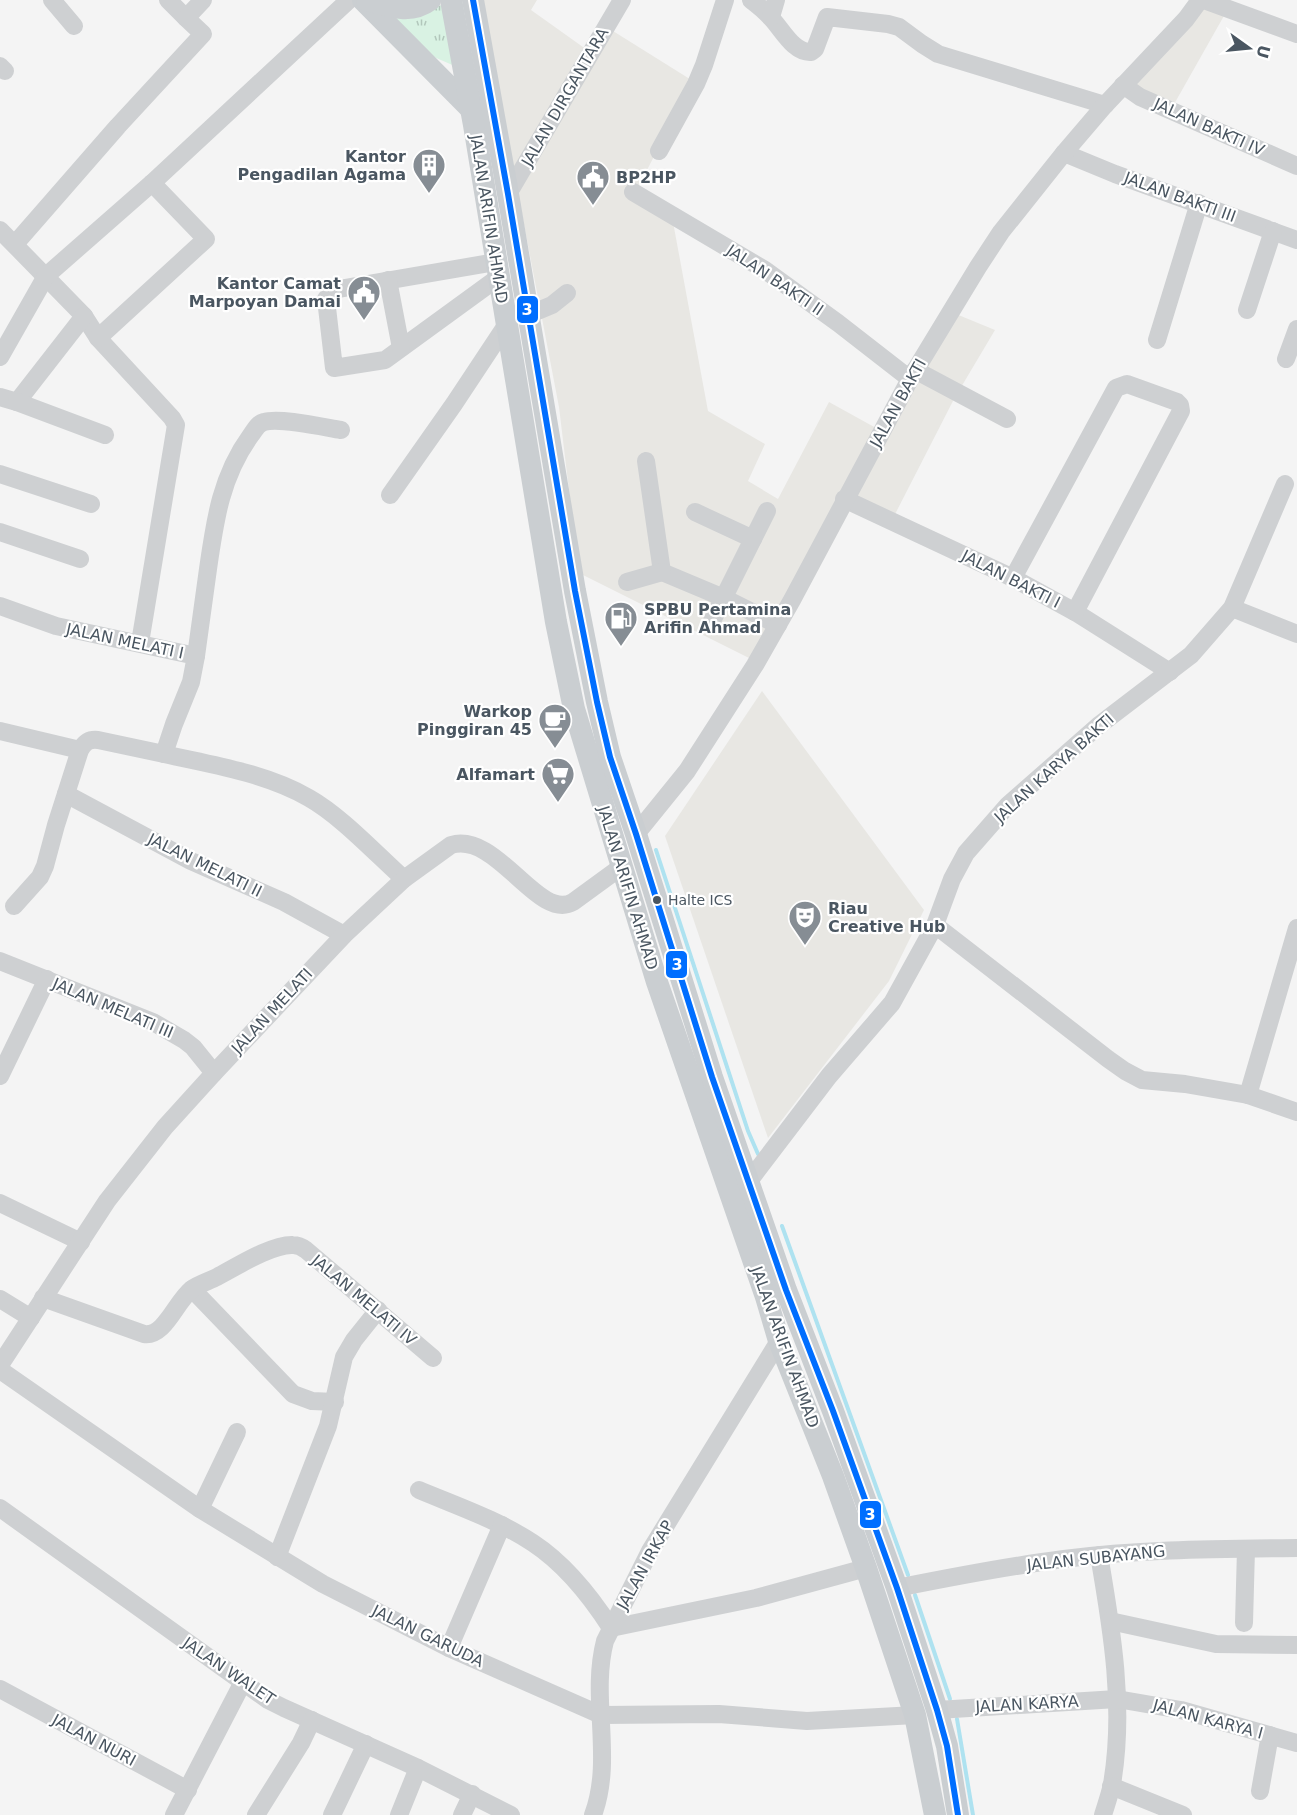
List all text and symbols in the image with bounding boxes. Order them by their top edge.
north arrow [1219,18,1279,78]
street label: JALAN DIRGANTARA [517,24,613,171]
text: U [1252,43,1274,60]
street label: JALAN BAKTI IV [1150,94,1267,160]
street label: JALAN ARIFIN AHMAD [466,132,512,305]
place label: Kantor Pengadilan Agama [238,147,406,184]
building icon: Kantor Pengadilan Agama [411,147,447,194]
public building icon: BP2HP [575,159,611,206]
place label: BP2HP [616,168,676,187]
street label: JALAN BAKTI III [1121,168,1238,226]
street label: JALAN BAKTI II [722,240,827,319]
place label: Kantor Camat Marpoyan Damai [189,274,341,311]
public building icon: Kantor Camat Marpoyan Damai [346,274,382,321]
line badge: 3 [516,295,539,324]
text: 3 [521,300,533,319]
street label: JALAN BAKTI [865,355,930,451]
street label: JALAN BAKTI I [958,546,1063,612]
fuel station icon: SPBU Pertamina Arifin Ahmad [603,600,639,647]
place label: SPBU Pertamina Arifin Ahmad [644,600,791,637]
street label: JALAN MELATI I [63,619,186,663]
place label: Warkop Pinggiran 45 [417,702,532,739]
cafe icon: Warkop Pinggiran 45 [537,702,573,749]
street label: JALAN KARYA BAKTI [990,709,1118,827]
supermarket icon: Alfamart [540,756,576,803]
place label: Alfamart [456,765,535,784]
street label: JALAN ARIFIN AHMAD [594,803,662,972]
street label: JALAN MELATI II [144,829,265,901]
place label: Halte ICS [668,892,732,908]
marker: Halte ICS [651,894,663,906]
theatre icon: Riau Creative Hub [787,899,823,946]
place label: Riau Creative Hub [828,899,946,936]
line badge: 3 [665,950,688,979]
text: 3 [671,955,683,974]
street label: JALAN MELATI [227,964,316,1058]
street label: JALAN MELATI III [49,974,176,1042]
street label: JALAN MELATI IV [307,1250,420,1349]
street label: JALAN ARIFIN AHMAD [747,1263,823,1430]
line badge: 3 [859,1500,882,1529]
text: 3 [864,1505,876,1524]
street label: JALAN IRKAP [612,1517,678,1614]
street label: JALAN SUBAYANG [1025,1541,1166,1575]
street label: JALAN GARUDA [368,1600,487,1671]
street label: JALAN WALET [178,1633,279,1709]
street label: JALAN KARYA [974,1692,1079,1716]
street label: JALAN KARYA I [1150,1695,1265,1743]
street label: JALAN NURI [48,1710,139,1770]

